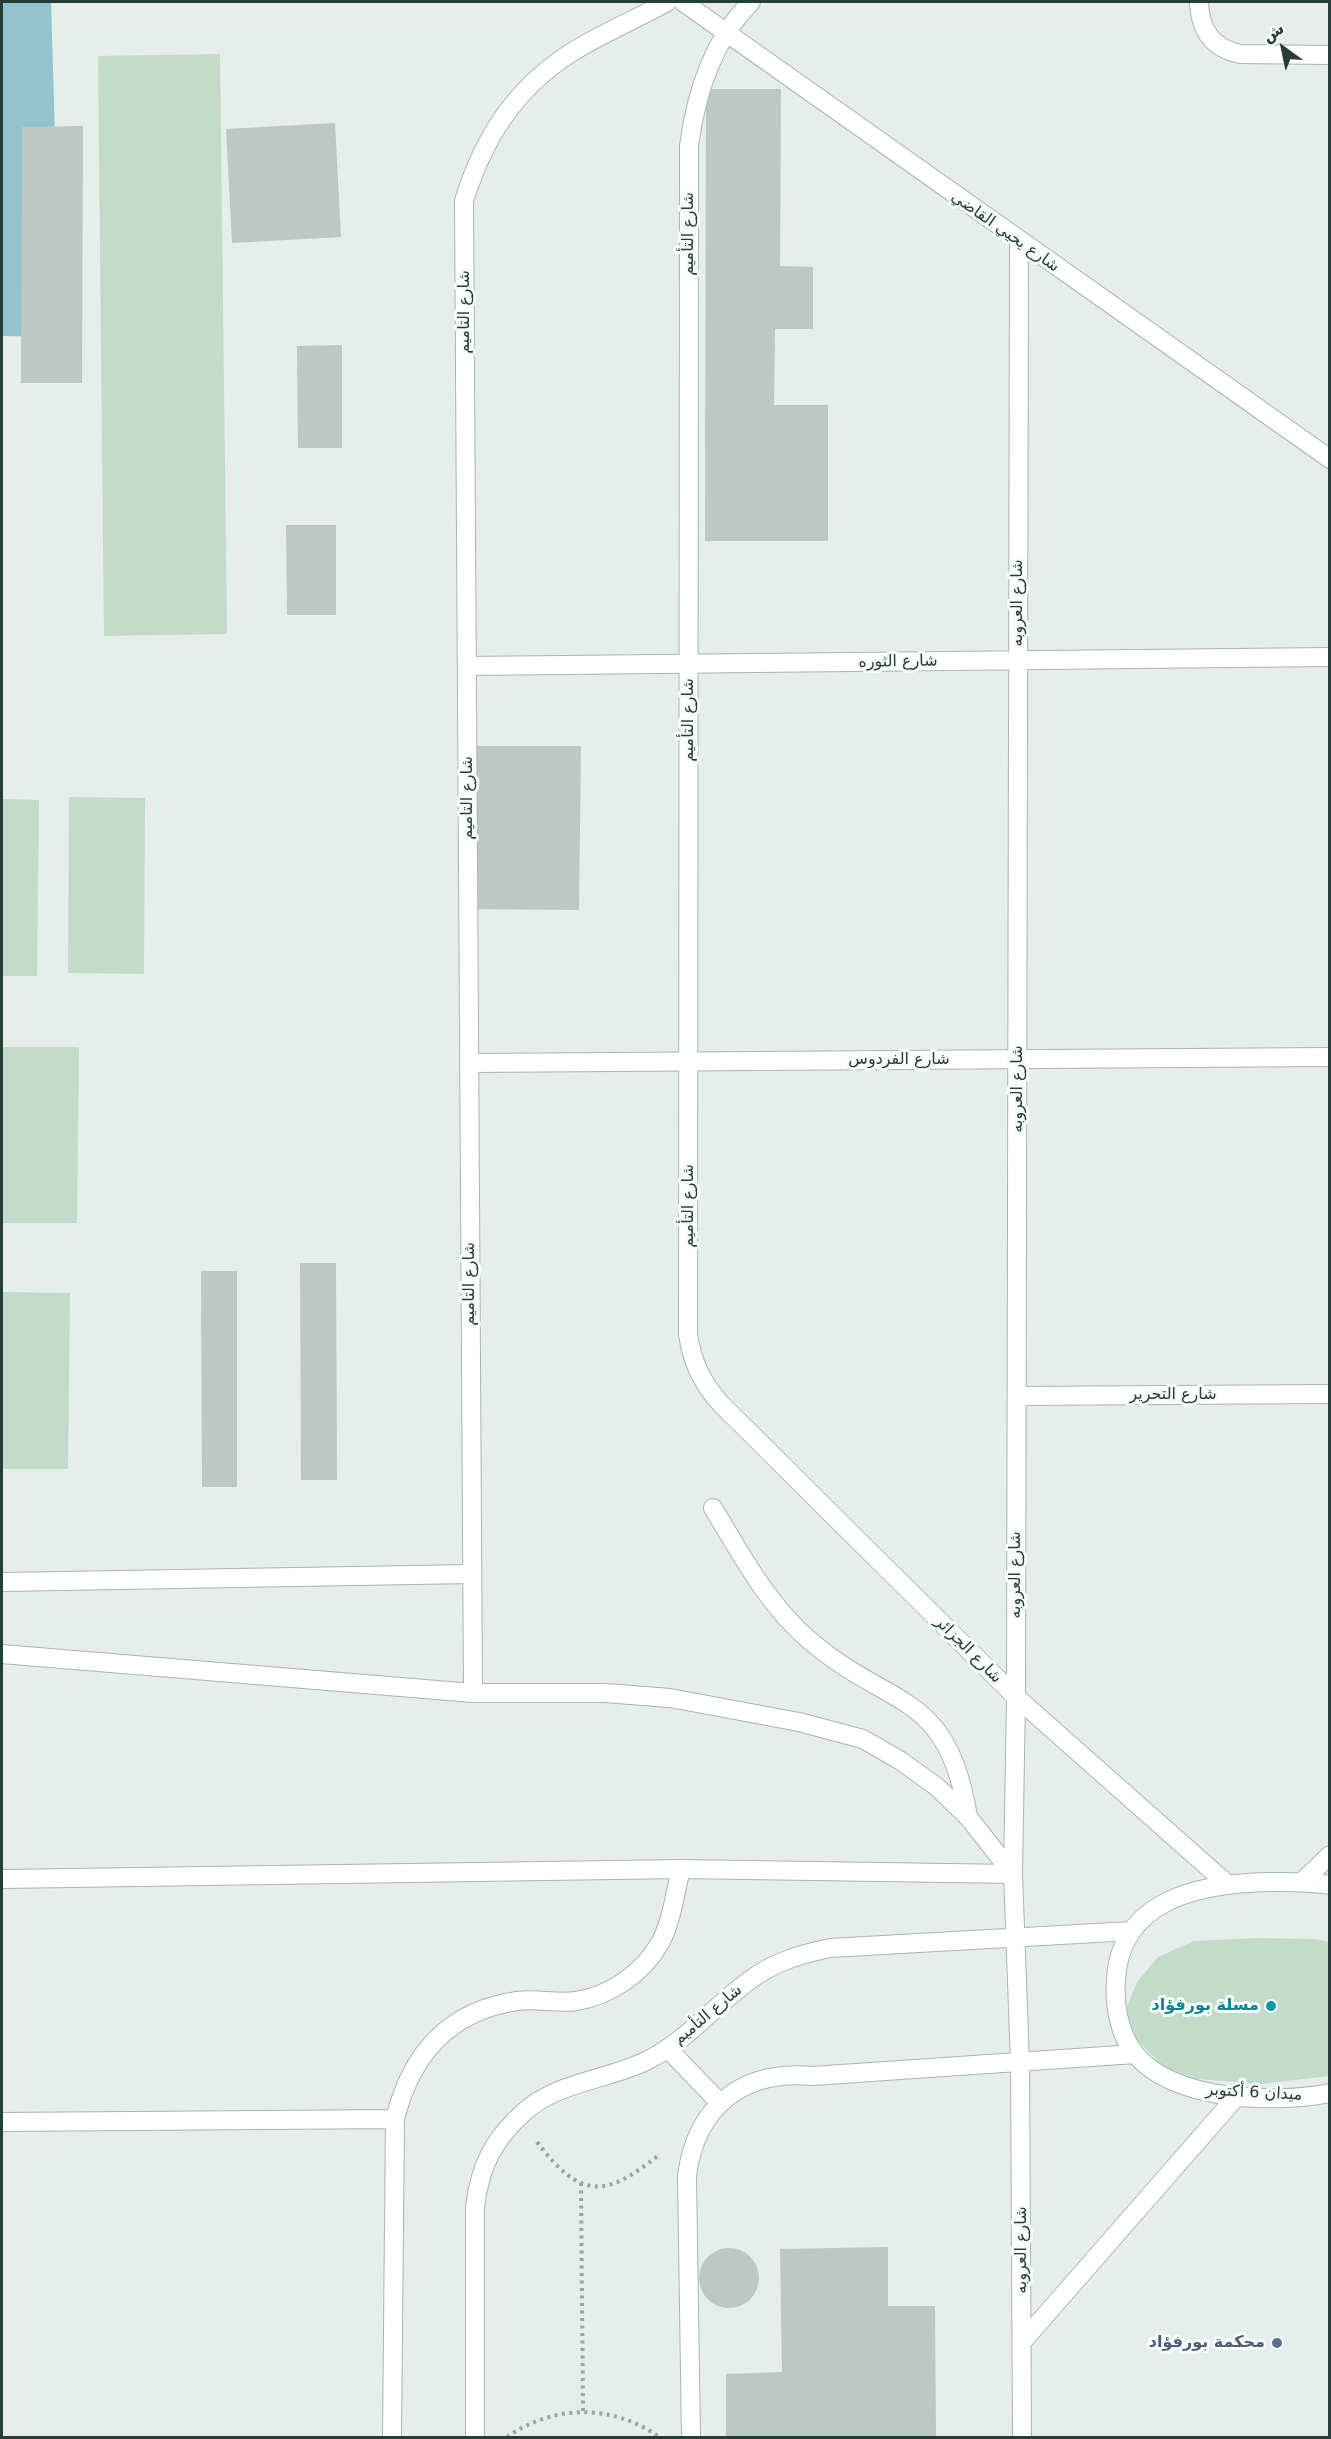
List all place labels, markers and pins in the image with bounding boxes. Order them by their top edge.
place label: مسلة بورفؤاد [1152,1996,1259,2016]
marker: مسلة بورفؤاد [1264,1999,1278,2013]
place label: محكمة بورفؤاد [1149,2333,1265,2353]
marker: محكمة بورفؤاد [1270,2336,1284,2350]

